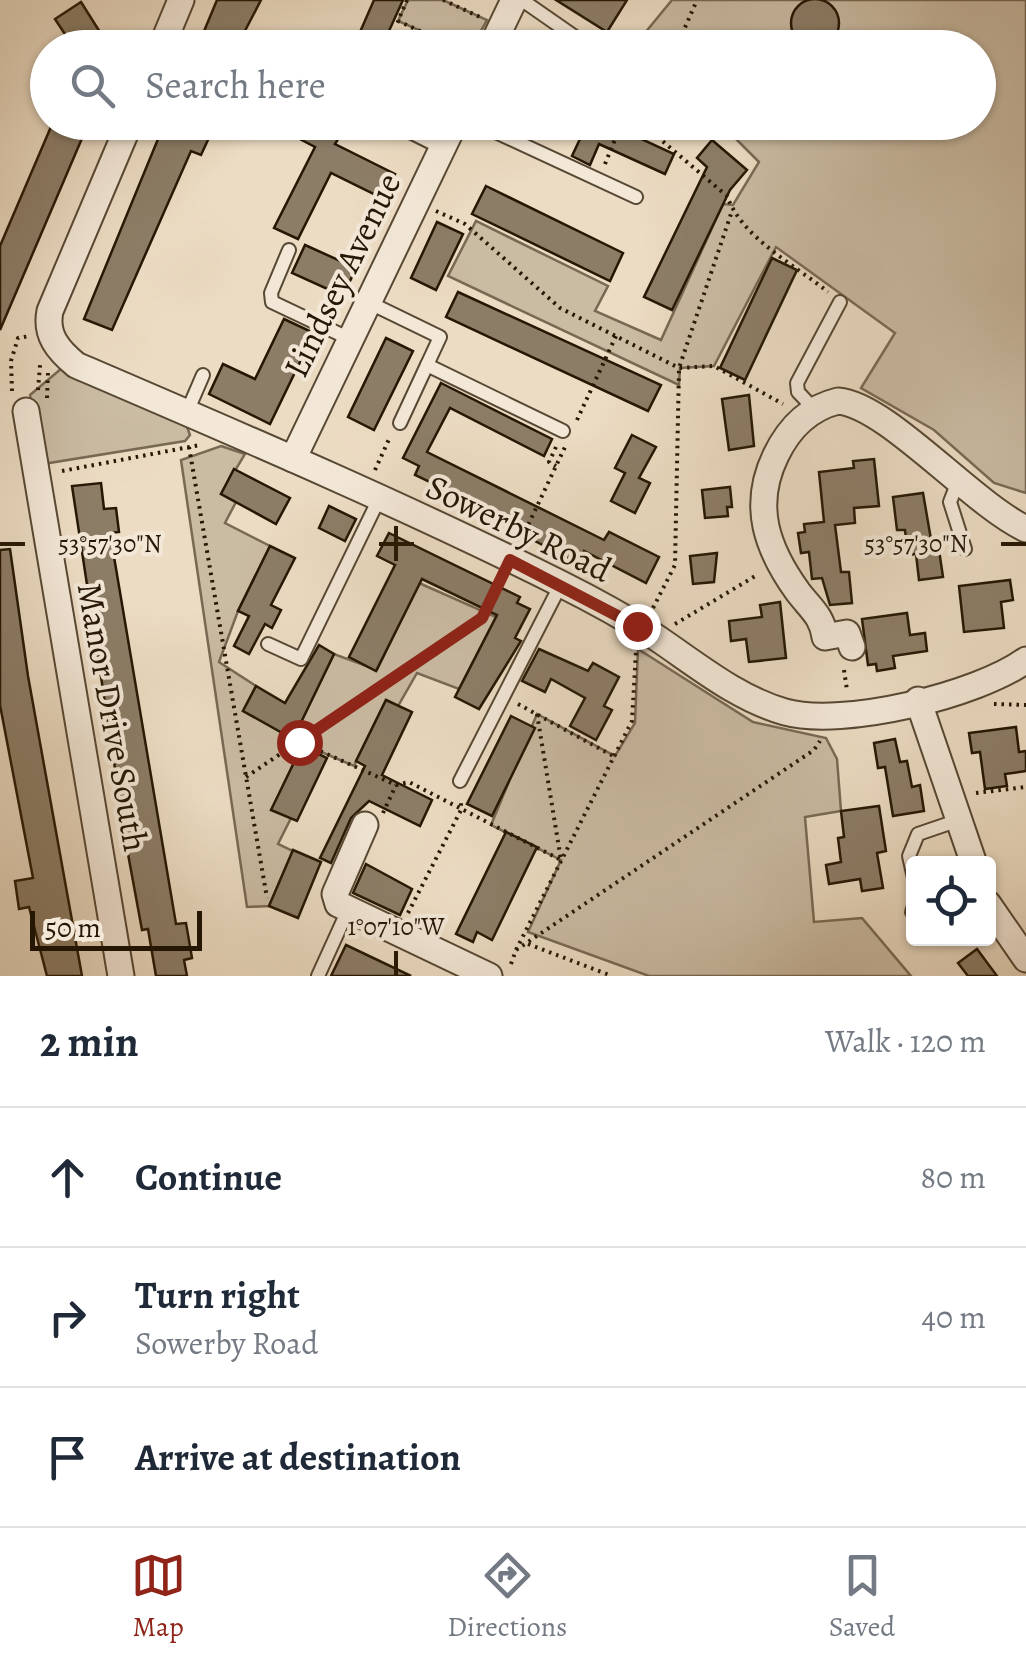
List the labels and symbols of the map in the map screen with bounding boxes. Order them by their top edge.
street label: Lindsey Avenue [272,165,412,385]
street label: Sowerby Road [418,462,620,594]
text: 53°57'30"N [58,527,162,561]
text: 53°57'30"N [864,527,968,561]
street label: Manor Drive South [66,579,160,855]
route end [615,604,661,650]
route start [277,720,323,766]
scale bar [30,906,202,950]
text: 1°07'10"W [348,910,445,944]

